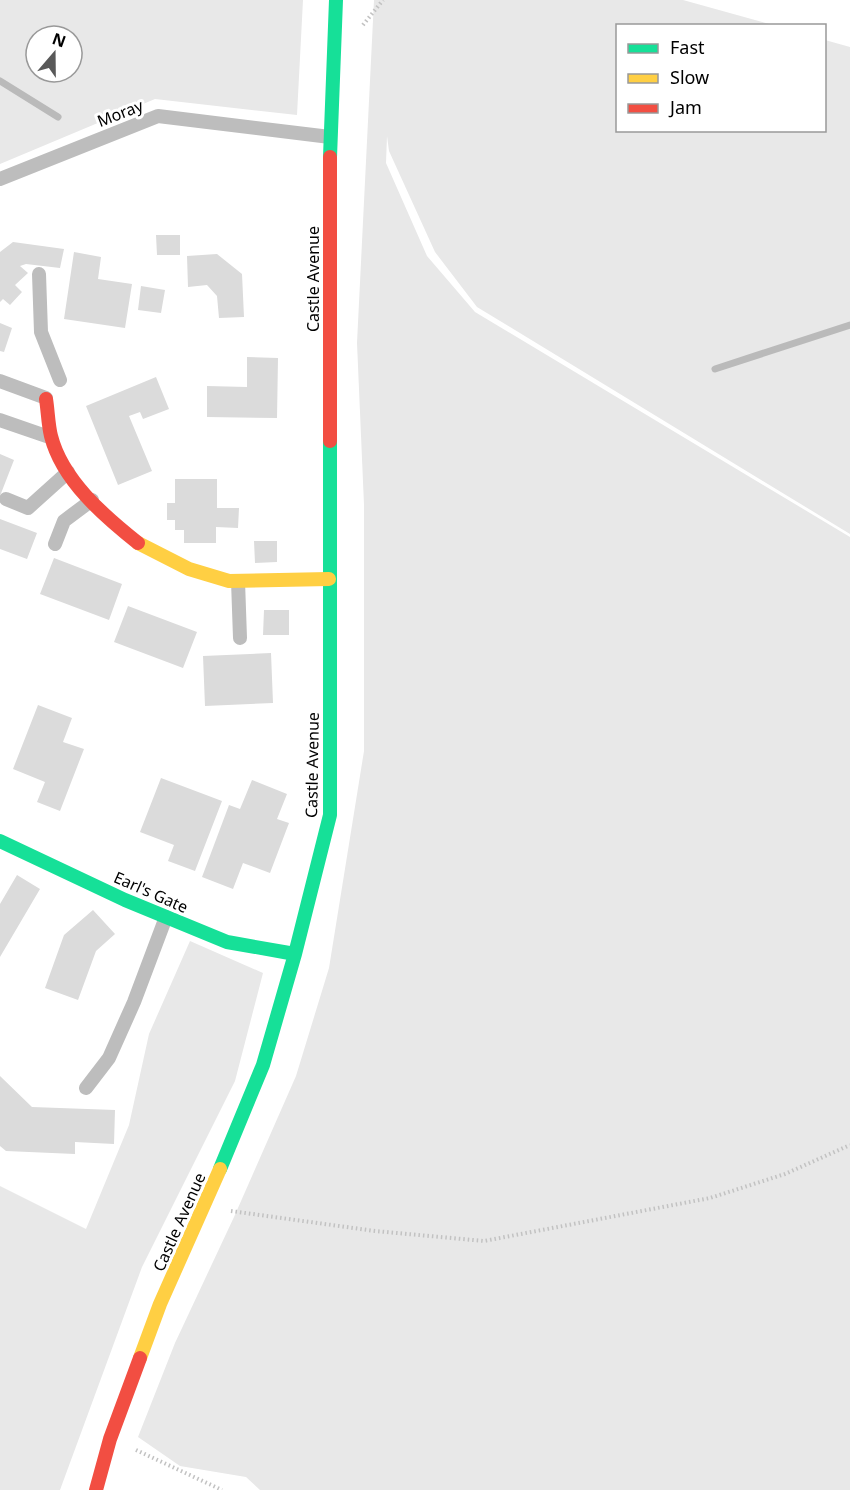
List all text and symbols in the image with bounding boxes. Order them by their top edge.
north arrow [24,24,84,84]
legend [616,24,826,132]
text: N [49,27,69,52]
text: Fast [670,35,705,59]
text: Slow [670,65,709,89]
street label: Moray [94,94,147,132]
text: Jam [668,95,702,119]
street label: Castle Avenue [302,226,324,332]
street label: Castle Avenue [300,712,324,818]
street label: Earl's Gate [110,866,192,918]
street label: Castle Avenue [147,1169,211,1275]

